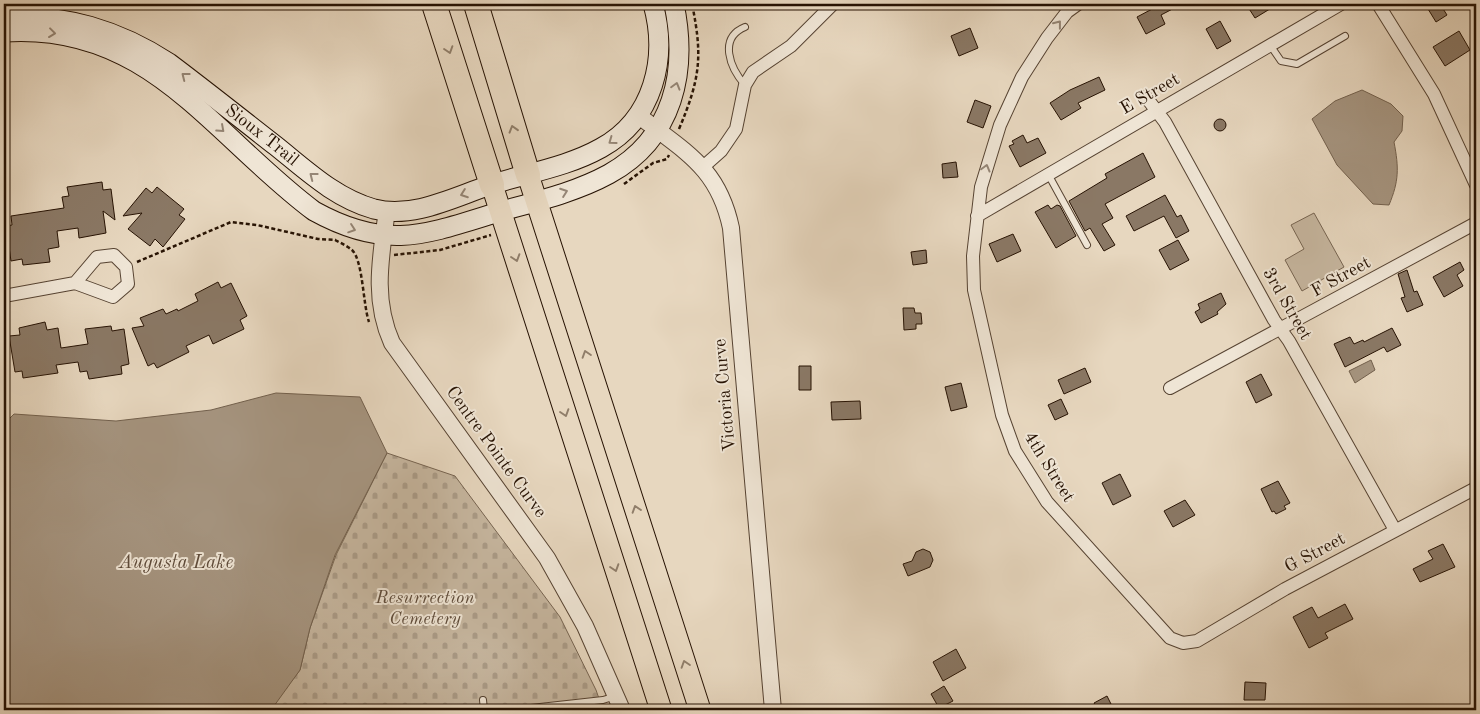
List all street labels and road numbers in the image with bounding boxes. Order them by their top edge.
street label: E Street [1117,70,1183,118]
street label: Sioux Trail [222,101,302,170]
street label: F Street [1308,253,1374,301]
street label: 3rd Street [1259,265,1315,343]
street label: Victoria Curve [711,338,739,452]
street label: Centre Pointe Curve [442,383,550,521]
street label: 4th Street [1020,429,1078,505]
street label: G Street [1282,530,1348,576]

